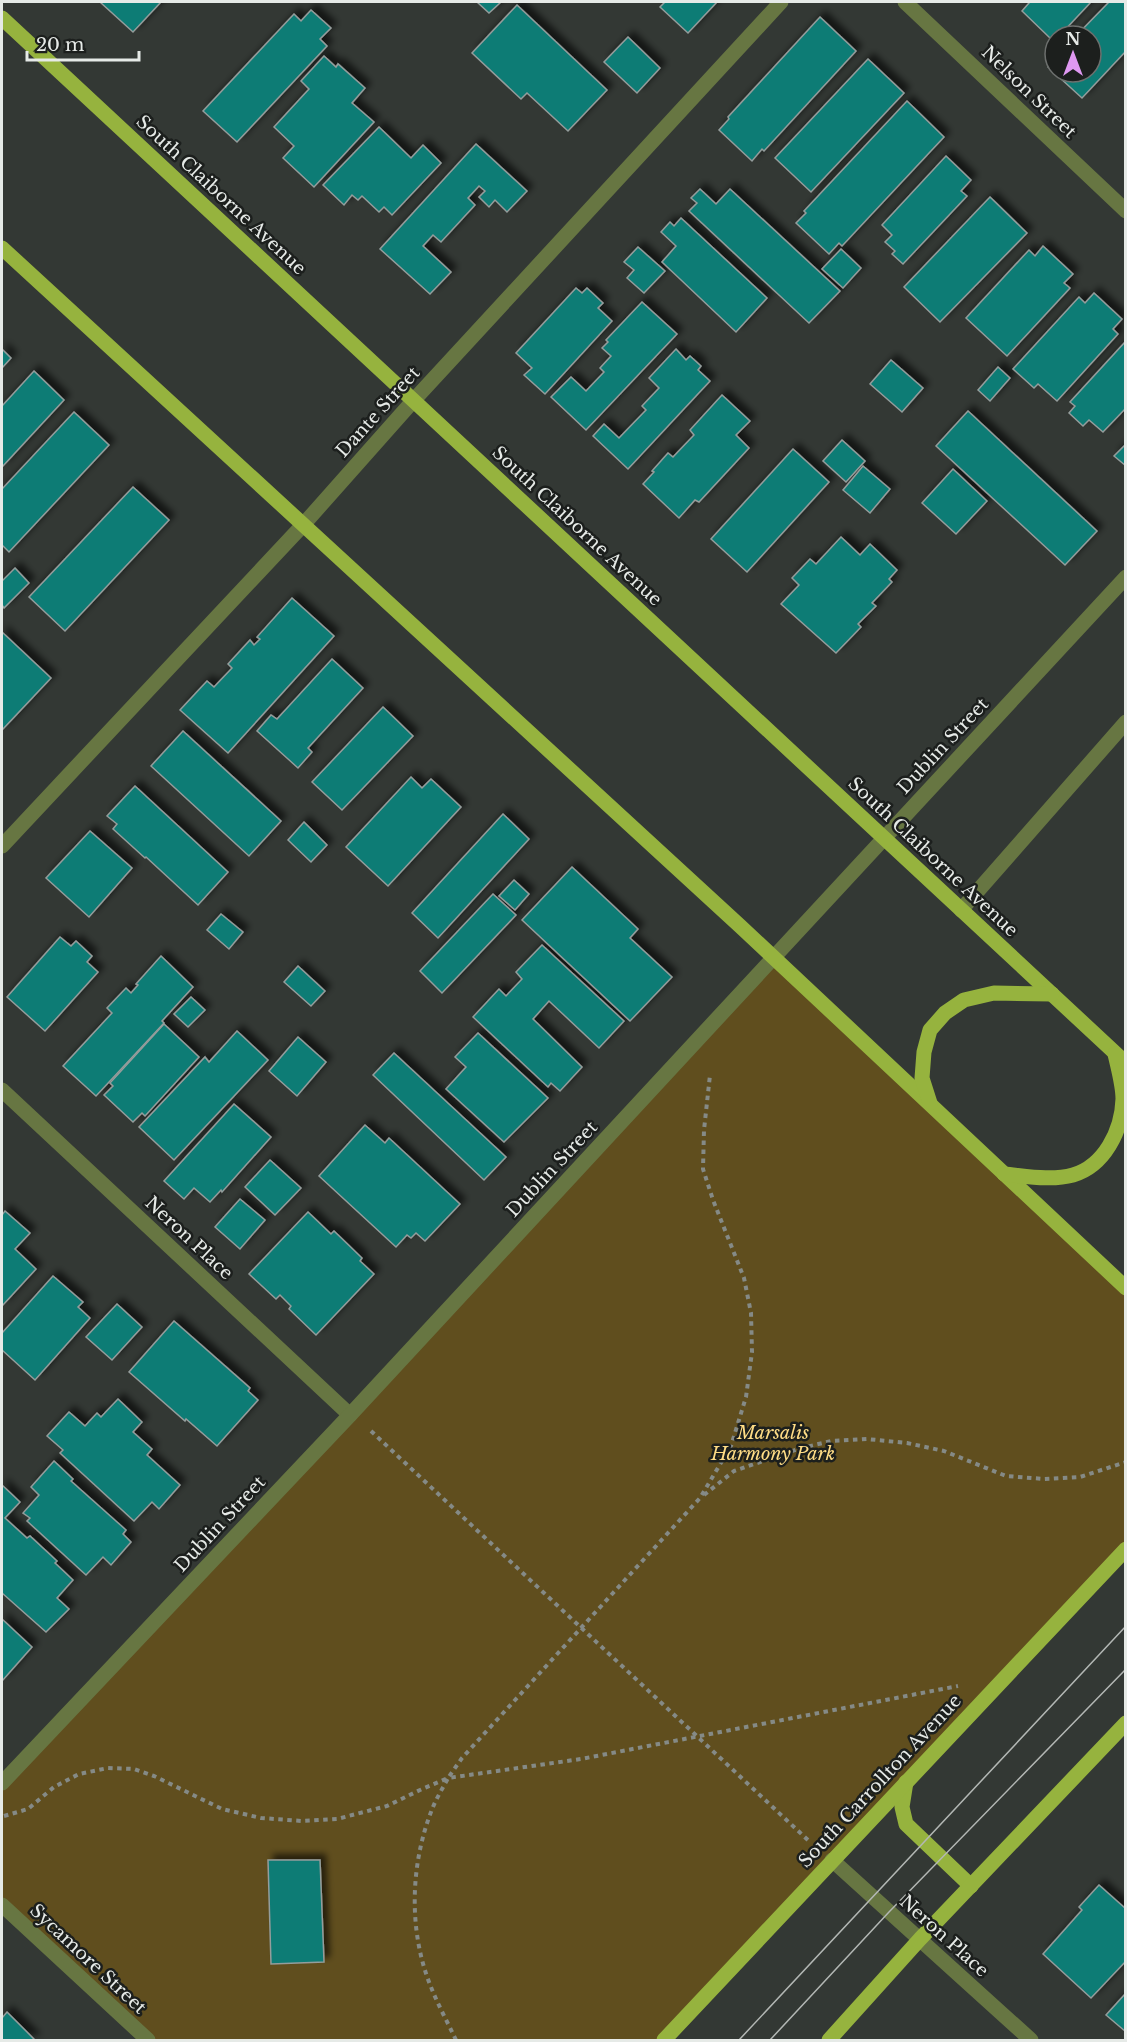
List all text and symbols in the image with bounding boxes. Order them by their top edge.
scale bar [27,24,140,62]
north arrow [1043,24,1103,84]
text: N [1065,29,1081,49]
text: 20 m [36,34,84,56]
street label: Nelson Street [977,41,1081,143]
street label: South Claiborne Avenue [132,111,310,279]
street label: Dante Street [331,362,425,462]
street label: South Claiborne Avenue [488,442,666,610]
street label: Dublin Street [893,693,993,799]
street label: South Claiborne Avenue [844,773,1022,941]
street label: Dublin Street [502,1116,602,1222]
street label: Neron Place [141,1192,237,1284]
park label: Marsalis Harmony Park [710,1422,835,1465]
street label: Dublin Street [170,1471,270,1577]
street label: South Carrollton Avenue [794,1690,966,1872]
street label: Neron Place [895,1890,993,1982]
street label: Sycamore Street [25,1899,151,2019]

